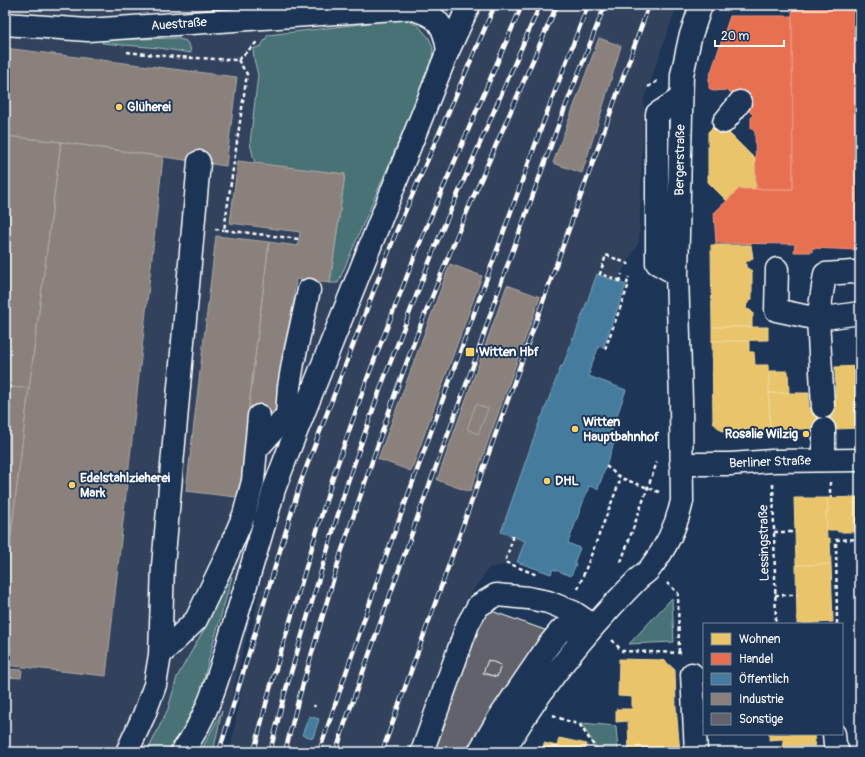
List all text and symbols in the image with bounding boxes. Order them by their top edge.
street label: Auestraße [150,14,208,34]
scale bar [715,22,784,48]
text: 20 m [721,29,750,44]
place label: Glüherei [127,99,172,115]
marker: Glüherei [114,102,124,112]
street label: Bergerstraße [671,124,689,196]
place label: Witten Hbf [479,344,540,360]
marker: Witten Hbf [464,346,476,358]
place label: Witten Hauptbahnhof [583,414,660,445]
marker: Witten Hauptbahnhof [570,424,580,434]
place label: Rosalie Wilzig [725,426,798,442]
marker: Rosalie Wilzig [801,429,811,439]
street label: Berliner Straße [729,453,812,471]
place label: Edelstahlzieherei Mark [80,470,171,501]
place label: DHL [555,473,579,489]
marker: DHL [542,476,552,486]
marker: Edelstahlzieherei Mark [67,480,77,490]
street label: Lessingstraße [755,504,773,581]
legend [703,623,843,735]
text: Wohnen [739,632,781,647]
text: Handel [739,652,774,667]
text: Öffentlich [739,671,789,687]
text: Industrie [739,692,784,707]
text: Sonstige [739,712,783,727]

